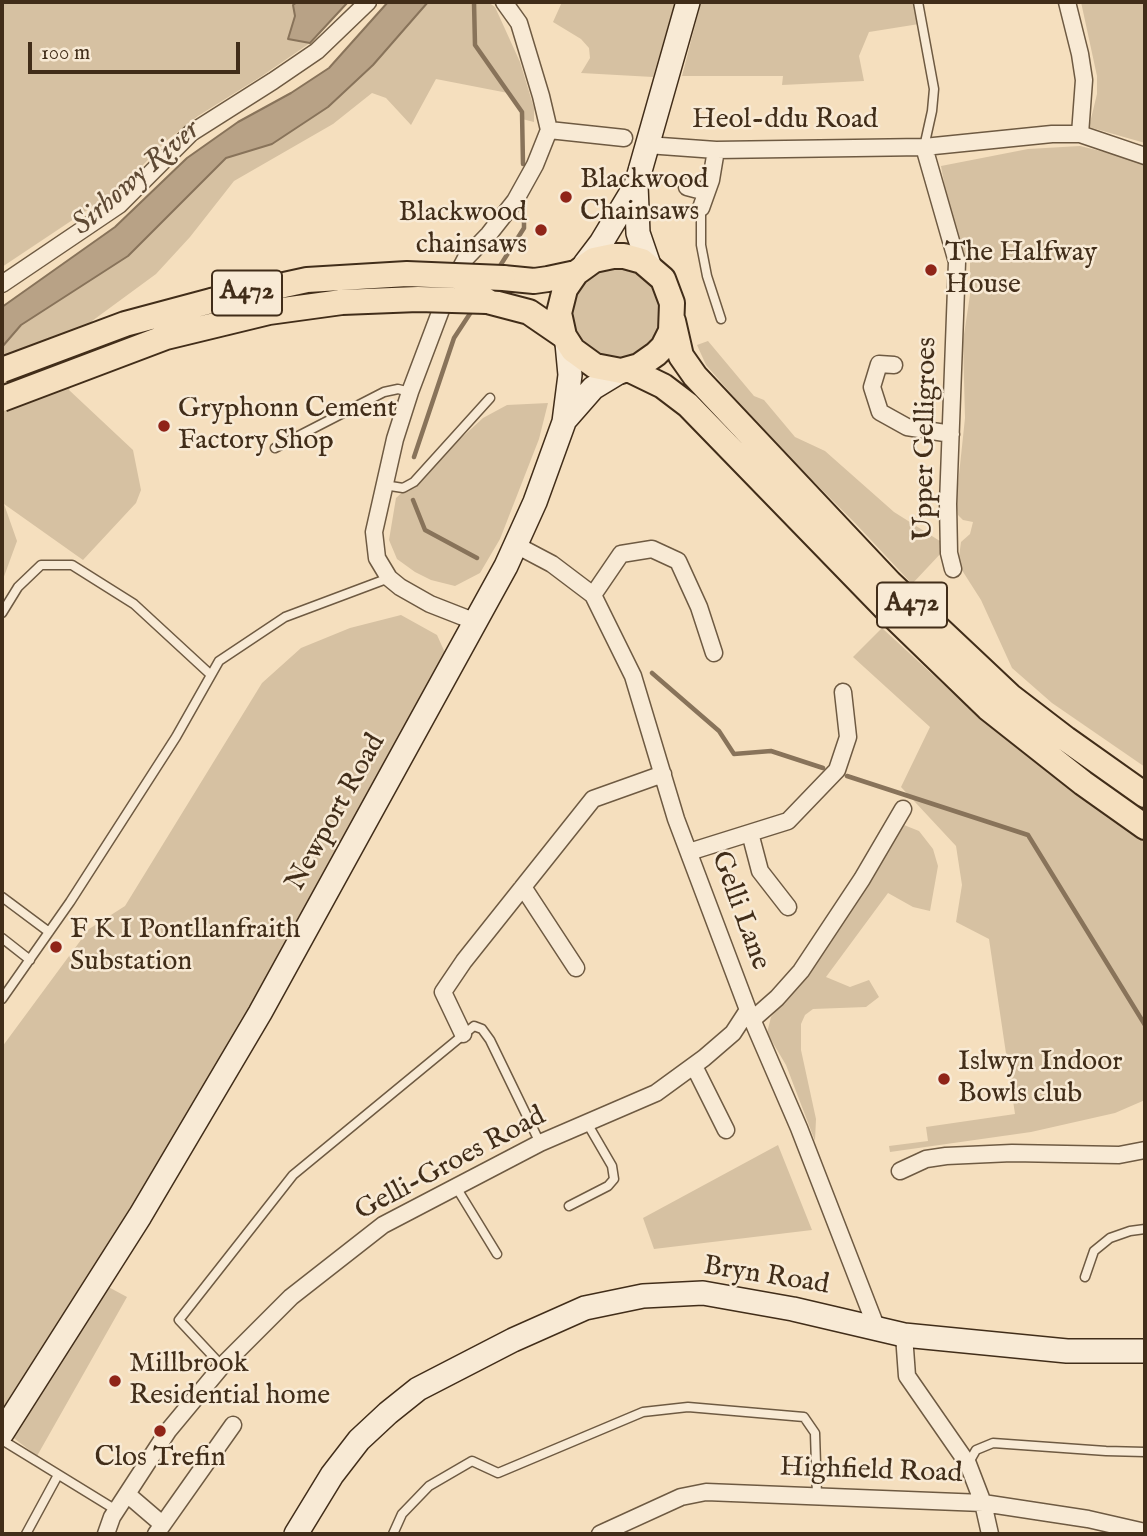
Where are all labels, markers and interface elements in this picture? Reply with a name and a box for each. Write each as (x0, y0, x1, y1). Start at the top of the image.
scale bar (32, 28, 243, 72)
text: 100 m (41, 40, 90, 67)
street label: Heol-ddu Road (692, 104, 878, 138)
water label: Sirhowy River (66, 114, 208, 244)
place label: Blackwood Chainsaws (580, 164, 708, 230)
marker: Blackwood Chainsaws (558, 189, 574, 205)
place label: Blackwood chainsaws (399, 197, 527, 263)
marker: Blackwood chainsaws (533, 222, 549, 238)
place label: The Halfway House (945, 237, 1097, 303)
marker: The Halfway House (923, 262, 939, 278)
road number: A472 (212, 270, 282, 316)
street label: Upper Gelligroes (908, 337, 946, 541)
place label: Gryphonn Cement Factory Shop (178, 393, 397, 459)
marker: Gryphonn Cement Factory Shop (156, 418, 172, 434)
road number: A472 (877, 582, 947, 628)
street label: Newport Road (280, 729, 394, 897)
street label: Gelli Lane (702, 847, 776, 975)
place label: F K I Pontllanfraith Substation (70, 914, 300, 980)
marker: F K I Pontllanfraith Substation (48, 939, 64, 955)
place label: Islwyn Indoor Bowls club (958, 1046, 1122, 1112)
marker: Islwyn Indoor Bowls club (936, 1071, 952, 1087)
street label: Gelli-Groes Road (350, 1101, 552, 1229)
street label: Bryn Road (701, 1250, 831, 1304)
place label: Millbrook Residential home (129, 1348, 330, 1414)
marker: Millbrook Residential home (107, 1373, 123, 1389)
marker: Clos Trefin (152, 1423, 168, 1439)
place label: Clos Trefin (94, 1442, 226, 1476)
street label: Highfield Road (779, 1452, 963, 1492)

